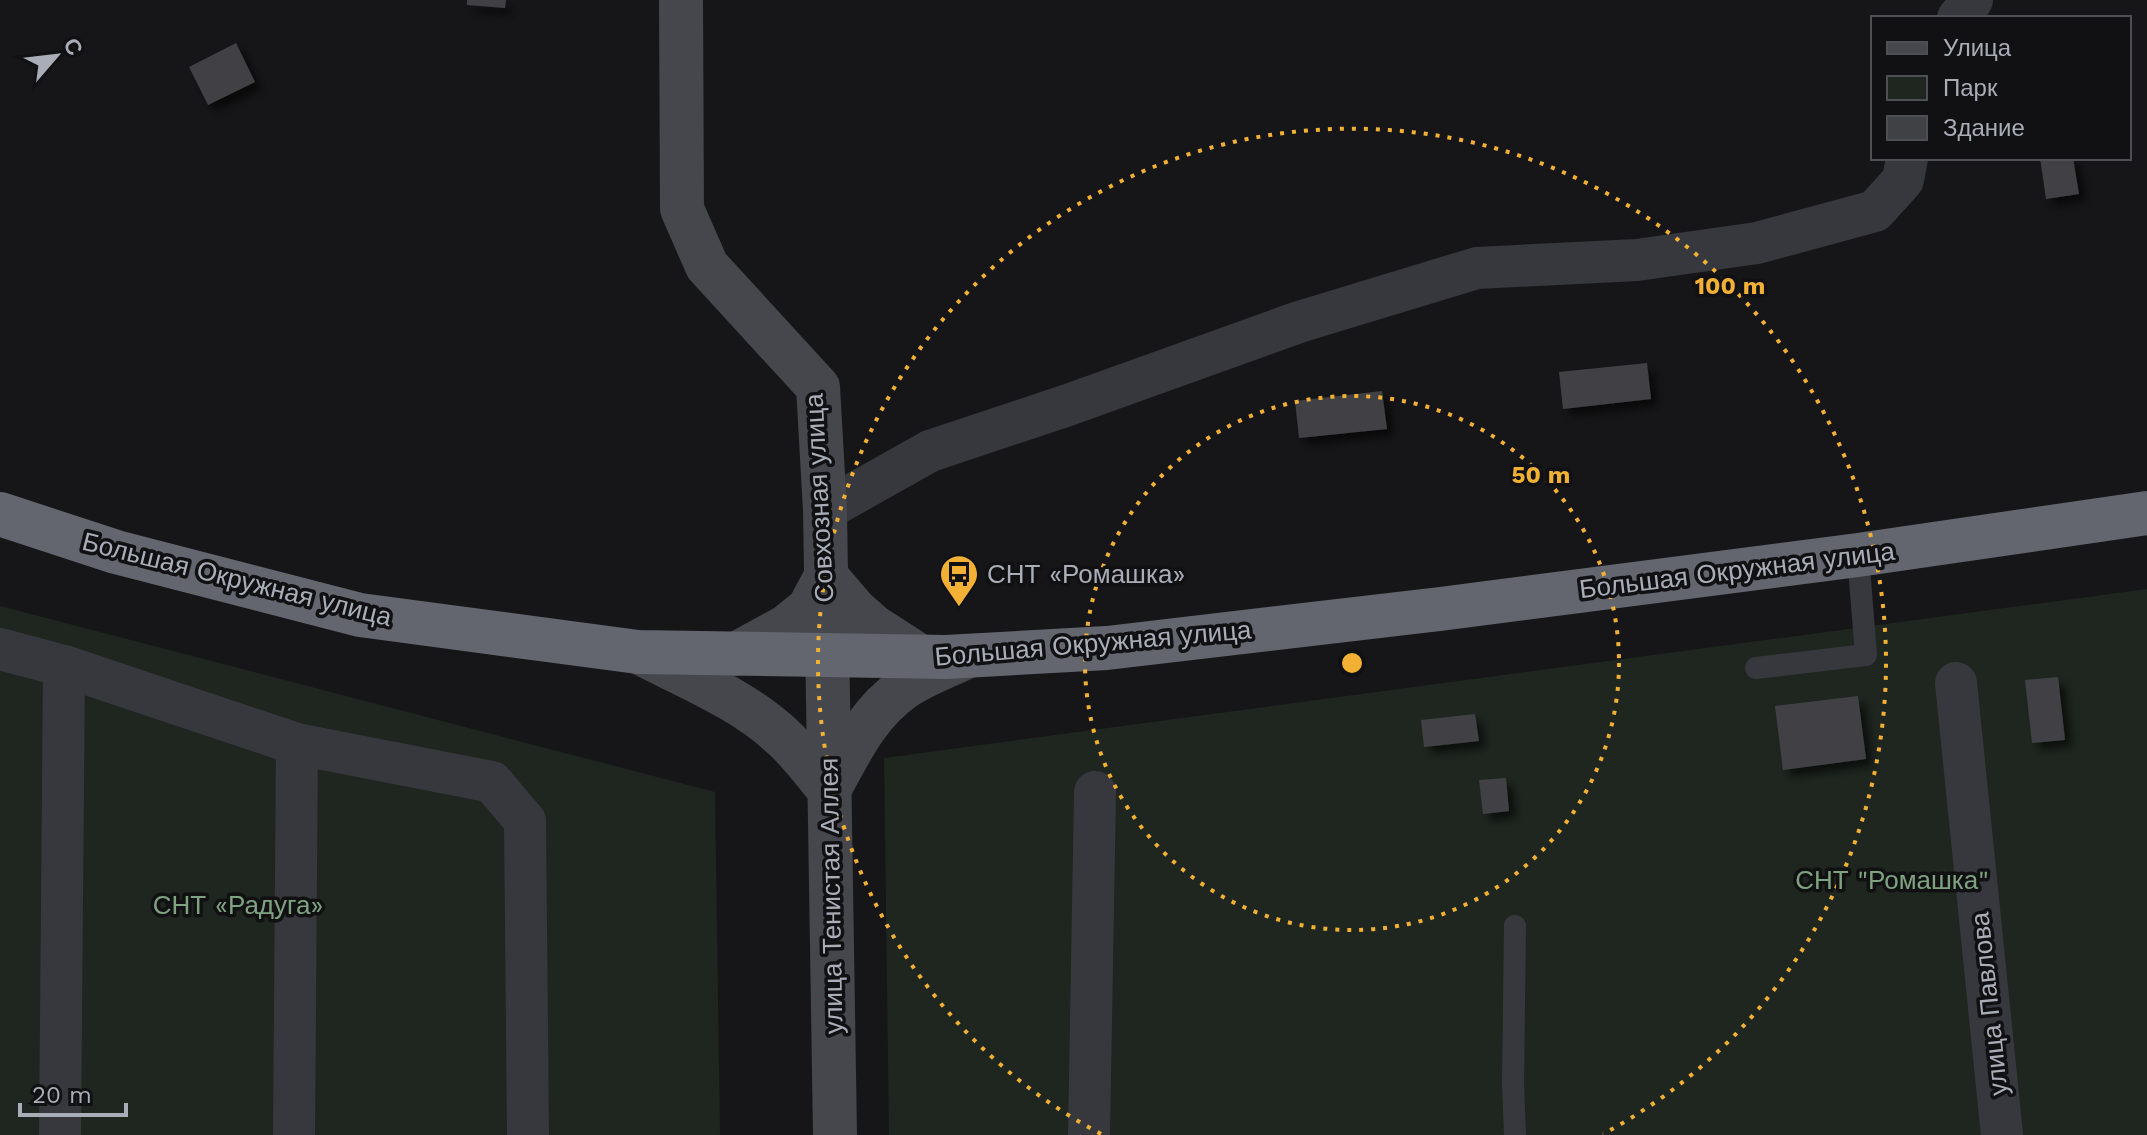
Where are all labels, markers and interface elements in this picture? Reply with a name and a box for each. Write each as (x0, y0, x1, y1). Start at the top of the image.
north arrow (16, 16, 96, 96)
legend (1871, 16, 2131, 160)
text: С (58, 34, 88, 60)
text: Улица (1943, 34, 2012, 62)
text: Парк (1943, 74, 1998, 102)
text: Здание (1943, 114, 2025, 142)
text: 100 m (1695, 272, 1765, 300)
street label: Совхозная улица (799, 392, 839, 603)
text: 50 m (1512, 461, 1570, 489)
street label: Большая Окружная улица (79, 526, 395, 632)
street label: Большая Окружная улица (1578, 536, 1897, 604)
bus stop icon: СНТ «Ромашка» (938, 553, 980, 608)
place label: СНТ «Ромашка» (987, 559, 1185, 589)
street label: Большая Окружная улица (933, 614, 1253, 672)
centre of rings (1338, 649, 1366, 677)
street label: улица Тенистая Аллея (814, 758, 848, 1034)
park label: СНТ "Ромашка" (1795, 865, 1989, 895)
park label: СНТ «Радуга» (153, 890, 323, 920)
street label: улица Павлова (1964, 910, 2014, 1097)
scale bar (20, 1067, 126, 1117)
text: 20 m (32, 1081, 92, 1109)

